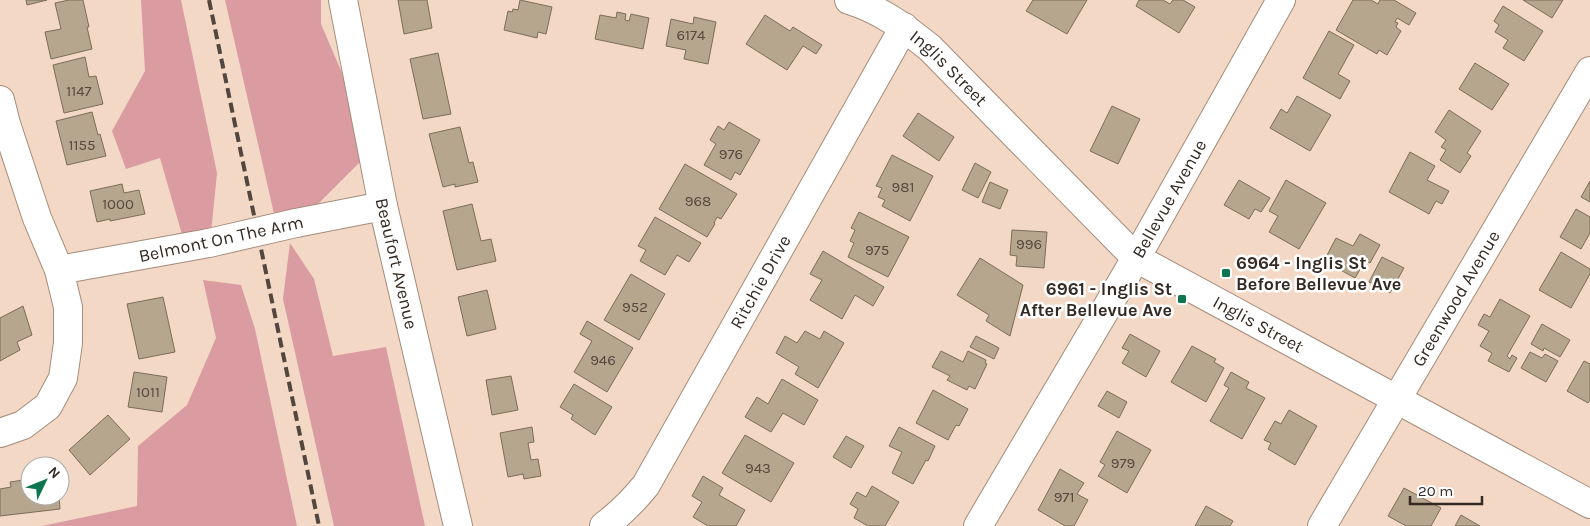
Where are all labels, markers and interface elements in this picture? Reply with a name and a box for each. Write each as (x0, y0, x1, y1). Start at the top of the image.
street label: Inglis Street (905, 25, 992, 111)
house number: 6174 (677, 26, 706, 44)
house number: 1147 (66, 82, 92, 100)
house number: 1155 (69, 136, 95, 154)
street label: Bellevue Avenue (1127, 136, 1211, 262)
house number: 976 (719, 145, 743, 163)
house number: 981 (892, 178, 914, 196)
house number: 968 (685, 192, 711, 210)
house number: 1000 (102, 195, 134, 213)
street label: Beaufort Avenue (371, 196, 423, 331)
street label: Belmont On The Arm (137, 211, 305, 267)
street label: Greenwood Avenue (1407, 226, 1505, 371)
street label: Ritchie Drive (725, 231, 796, 333)
house number: 996 (1016, 235, 1042, 253)
house number: 975 (865, 241, 889, 259)
place label: 6964 - Inglis St Before Bellevue Ave (1236, 252, 1401, 295)
marker: 6964 - Inglis St Before Bellevue Ave (1220, 267, 1232, 279)
place label: 6961 - Inglis St After Bellevue Ave (1020, 278, 1172, 321)
street label: Inglis Street (1209, 291, 1308, 358)
marker: 6961 - Inglis St After Bellevue Ave (1176, 293, 1188, 305)
house number: 952 (622, 298, 648, 316)
house number: 946 (590, 351, 616, 369)
house number: 1011 (136, 383, 160, 401)
house number: 979 (1111, 454, 1135, 472)
north arrow (20, 456, 70, 506)
house number: 943 (745, 459, 771, 477)
text: N (44, 463, 64, 482)
scale bar (1410, 474, 1482, 506)
text: 20 m (1418, 482, 1453, 500)
house number: 971 (1054, 488, 1074, 506)

